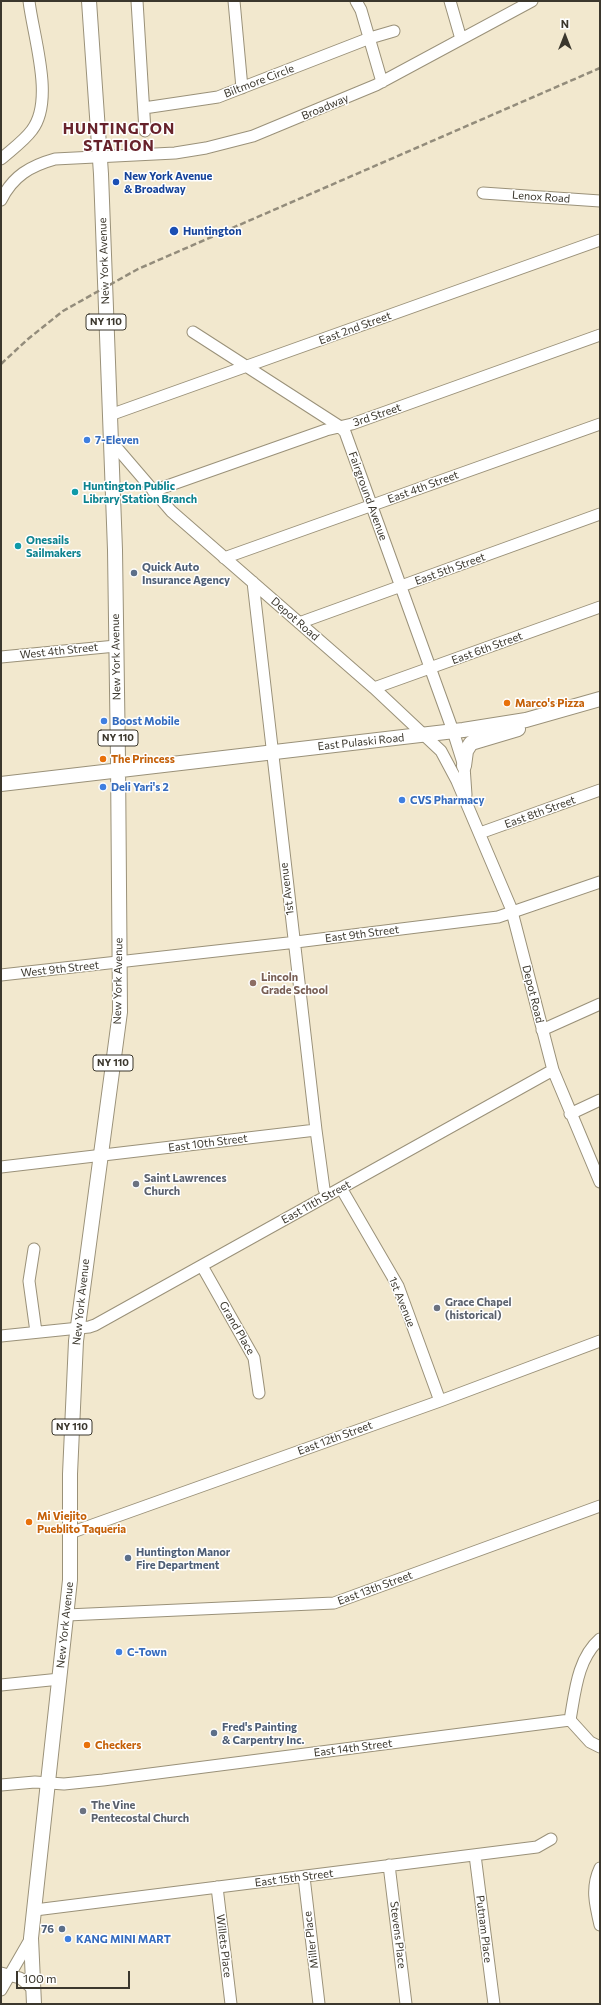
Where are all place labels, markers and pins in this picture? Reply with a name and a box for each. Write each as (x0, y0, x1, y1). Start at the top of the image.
place label: New York Avenue & Broadway (124, 169, 212, 195)
marker: New York Avenue & Broadway (111, 177, 121, 187)
place label: Huntington (183, 224, 242, 238)
marker: Huntington (168, 225, 180, 237)
place label: 7-Eleven (95, 433, 139, 447)
marker: 7-Eleven (82, 435, 92, 445)
place label: Huntington Public Library Station Branch (83, 479, 197, 505)
marker: Huntington Public Library Station Branch (70, 487, 80, 497)
place label: Onesails Sailmakers (26, 533, 81, 559)
marker: Onesails Sailmakers (13, 541, 23, 551)
place label: Quick Auto Insurance Agency (142, 560, 230, 586)
marker: Quick Auto Insurance Agency (129, 568, 139, 578)
place label: Marco's Pizza (515, 696, 585, 710)
marker: Marco's Pizza (502, 698, 512, 708)
place label: Boost Mobile (112, 714, 180, 728)
marker: Boost Mobile (99, 716, 109, 726)
place label: The Princess (111, 752, 175, 766)
marker: The Princess (98, 754, 108, 764)
place label: Deli Yari's 2 (111, 780, 169, 794)
marker: Deli Yari's 2 (98, 782, 108, 792)
place label: CVS Pharmacy (410, 793, 484, 807)
marker: CVS Pharmacy (397, 795, 407, 805)
place label: Lincoln Grade School (261, 970, 328, 996)
marker: Lincoln Grade School (248, 978, 258, 988)
place label: Saint Lawrences Church (144, 1171, 227, 1197)
marker: Saint Lawrences Church (131, 1179, 141, 1189)
place label: Grace Chapel (historical) (445, 1295, 511, 1321)
marker: Grace Chapel (historical) (432, 1303, 442, 1313)
place label: Mi Viejito Pueblito Taqueria (37, 1509, 126, 1535)
marker: Mi Viejito Pueblito Taqueria (24, 1517, 34, 1527)
place label: Huntington Manor Fire Department (136, 1545, 230, 1571)
marker: Huntington Manor Fire Department (123, 1553, 133, 1563)
place label: C-Town (127, 1645, 167, 1659)
marker: C-Town (114, 1647, 124, 1657)
place label: Fred's Painting & Carpentry Inc. (222, 1720, 304, 1746)
marker: Fred's Painting & Carpentry Inc. (209, 1728, 219, 1738)
place label: Checkers (95, 1738, 141, 1752)
marker: Checkers (82, 1740, 92, 1750)
place label: The Vine Pentecostal Church (91, 1798, 189, 1824)
marker: The Vine Pentecostal Church (78, 1806, 88, 1816)
place label: 76 (41, 1922, 54, 1936)
marker: 76 (57, 1924, 67, 1934)
place label: KANG MINI MART (76, 1932, 171, 1946)
marker: KANG MINI MART (63, 1934, 73, 1944)

